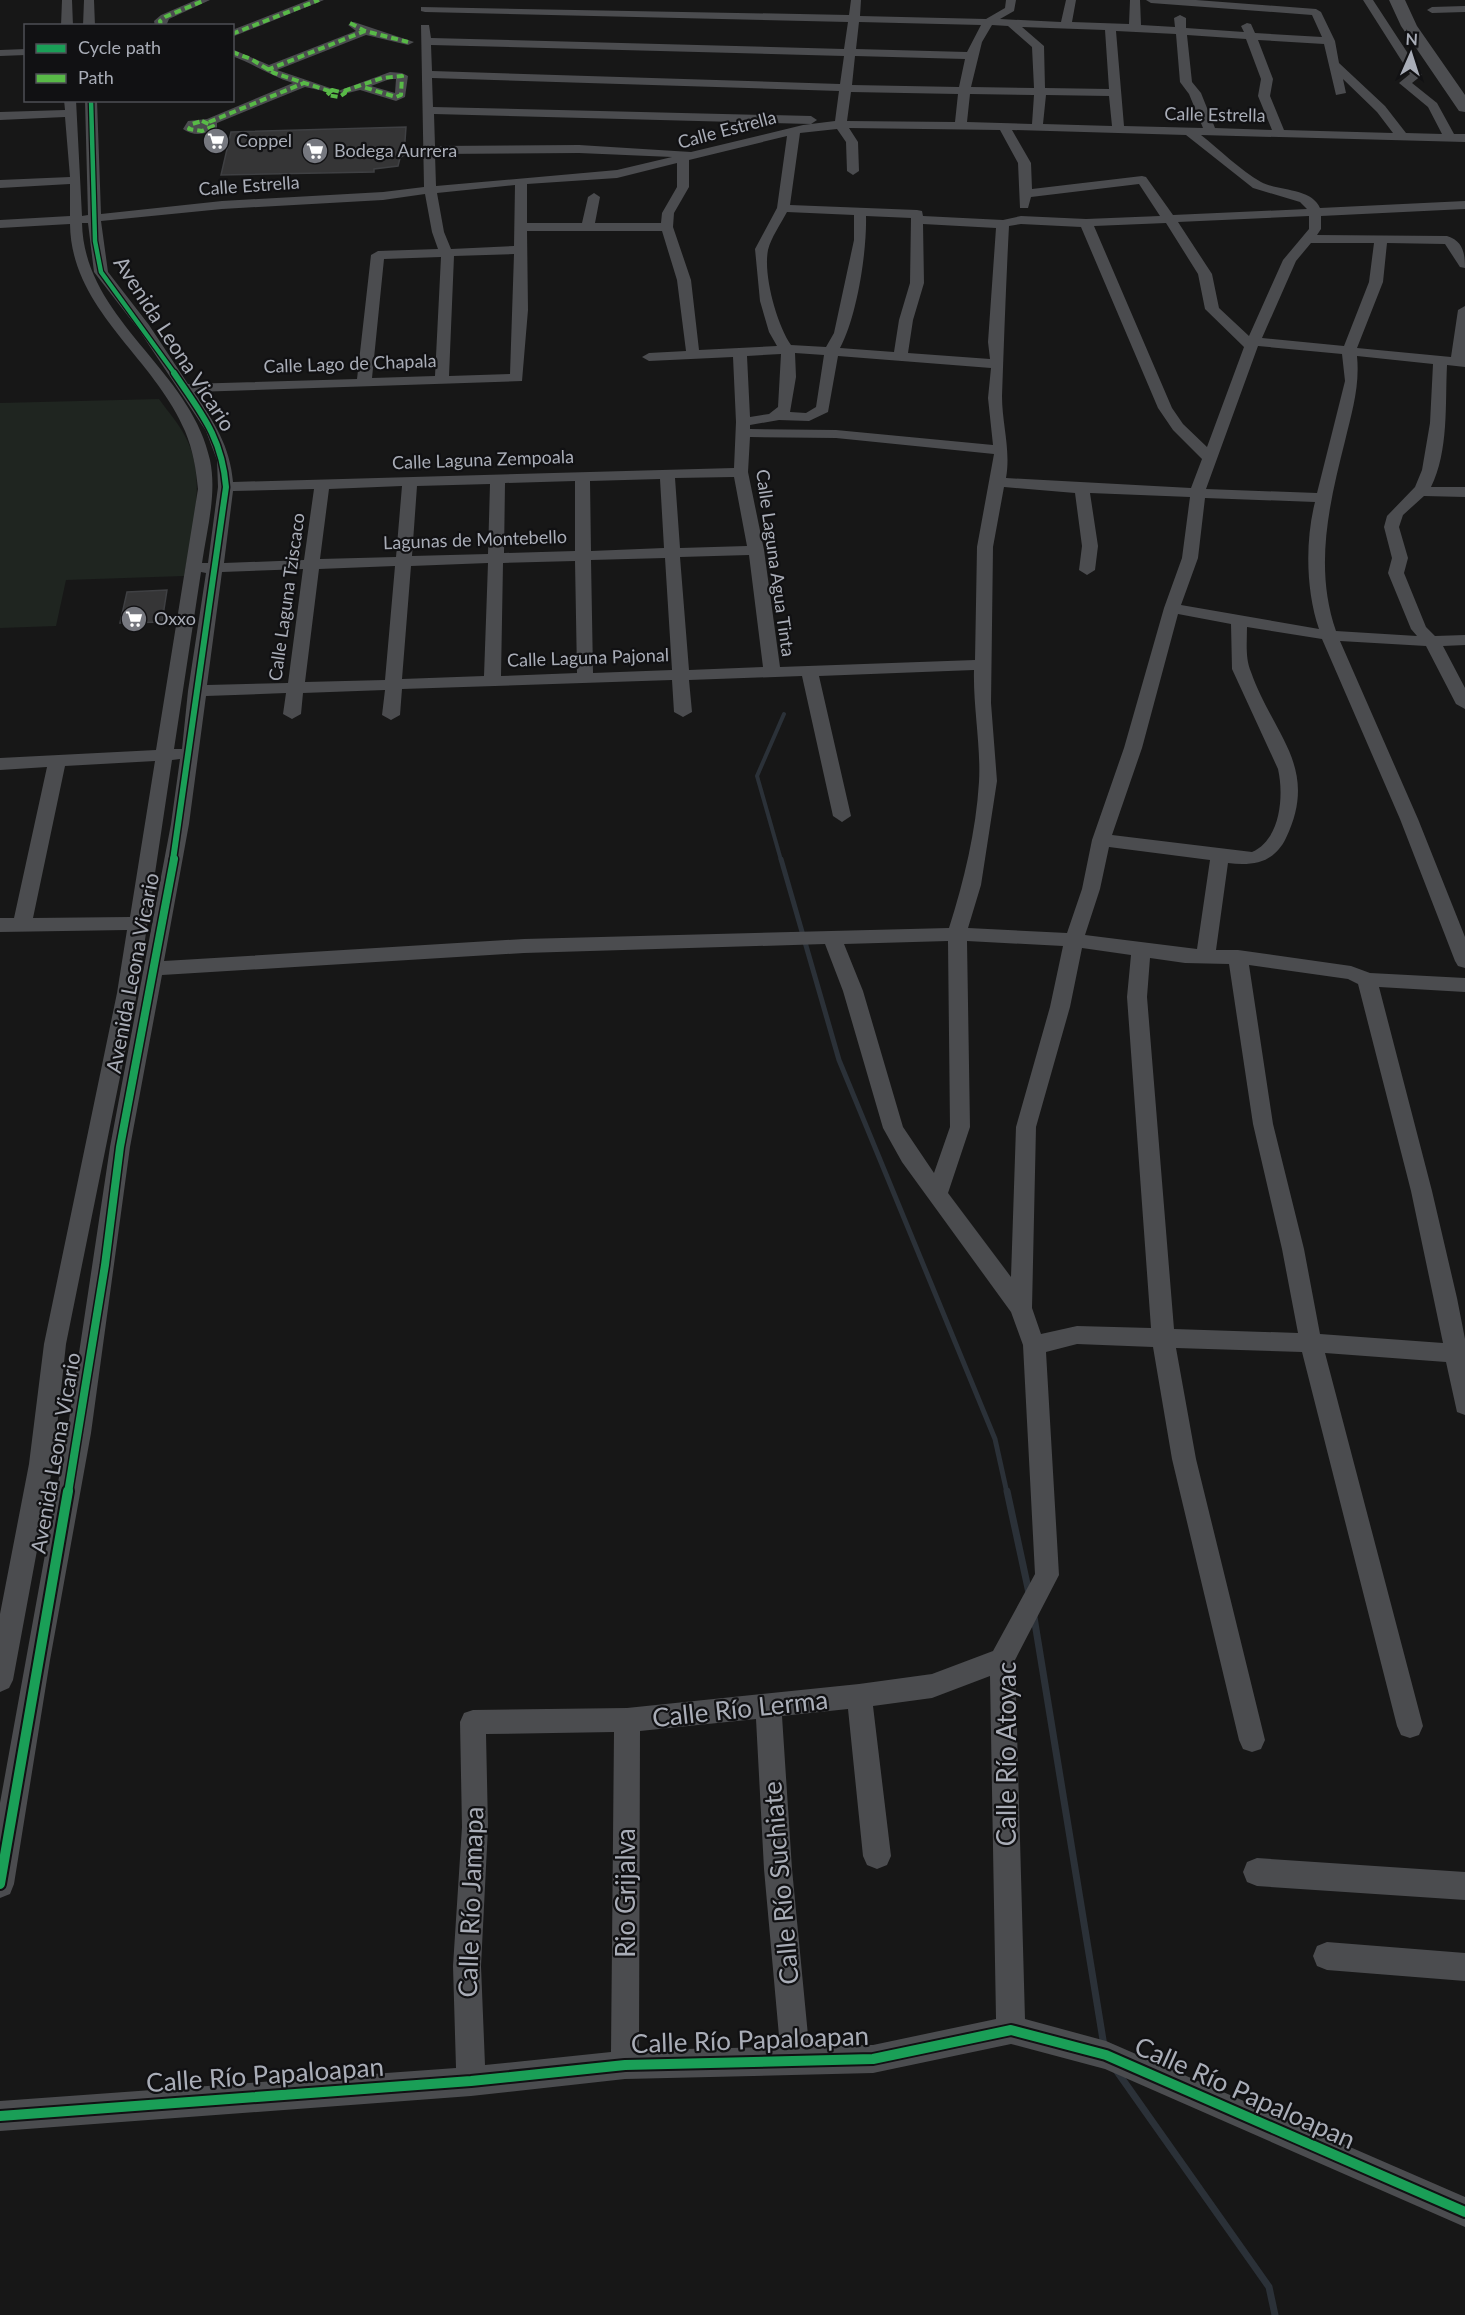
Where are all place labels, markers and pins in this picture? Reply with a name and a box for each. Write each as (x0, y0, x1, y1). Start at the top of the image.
supermarket icon: Coppel (201, 126, 231, 156)
place label: Coppel (236, 129, 292, 151)
supermarket icon: Bodega Aurrera (300, 136, 330, 166)
place label: Bodega Aurrera (334, 139, 457, 161)
supermarket icon: Oxxo (119, 604, 149, 634)
place label: Oxxo (154, 607, 196, 629)

